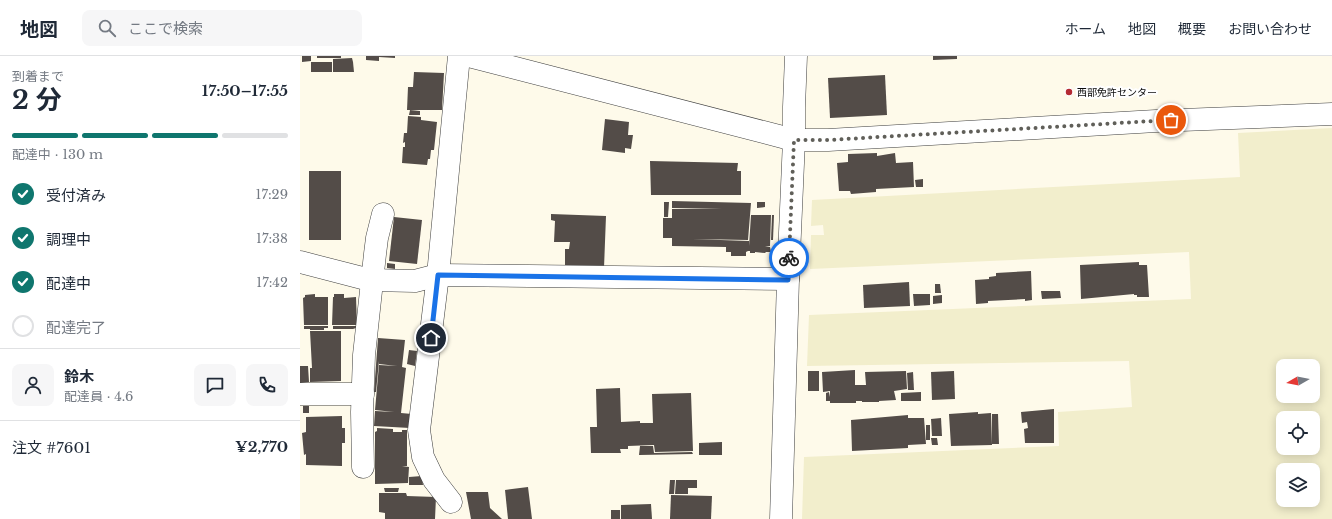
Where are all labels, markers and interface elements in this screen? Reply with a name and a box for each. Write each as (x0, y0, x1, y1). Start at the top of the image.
search box (82, 10, 362, 46)
icon: search (96, 17, 118, 39)
text: 地図 (20, 18, 58, 41)
text: ここで検索 (128, 19, 203, 38)
text: ホーム (1064, 20, 1106, 38)
text: 地図 (1128, 20, 1156, 38)
text: 概要 (1178, 20, 1206, 38)
text: お問い合わせ (1228, 20, 1312, 38)
text: 到着まで (12, 68, 64, 85)
text: 17:50–17:55 (202, 81, 288, 100)
text: 2 分 (12, 84, 62, 116)
place label: 西部免許センター (1077, 86, 1157, 99)
marker: 西部免許センター (1064, 87, 1074, 97)
pin (1154, 103, 1188, 137)
icon: bag (1160, 109, 1182, 131)
text: 配達中 · 130 m (12, 146, 103, 163)
icon: check (12, 183, 34, 205)
text: 受付済み (46, 186, 106, 205)
text: 17:29 (256, 186, 288, 203)
icon: check (12, 227, 34, 249)
text: 調理中 (46, 230, 91, 249)
text: 17:38 (256, 230, 288, 247)
courier (769, 238, 809, 278)
icon: bike (778, 247, 800, 269)
icon: check (12, 271, 34, 293)
text: 配達中 (46, 274, 91, 293)
text: 17:42 (256, 274, 288, 291)
text: 配達完了 (46, 318, 106, 337)
pin (414, 321, 448, 355)
icon: home (420, 327, 442, 349)
north arrow (1276, 359, 1320, 403)
map controls (1276, 359, 1320, 507)
button: person (12, 364, 54, 406)
button: chat (194, 364, 236, 406)
button: phone (246, 364, 288, 406)
text: 鈴木 (64, 367, 94, 386)
text: 配達員 · 4.6 (64, 388, 133, 405)
button: locate (1276, 411, 1320, 455)
text: ¥2,770 (235, 437, 288, 456)
text: 注文 #7601 (12, 438, 91, 457)
button: layers (1276, 463, 1320, 507)

